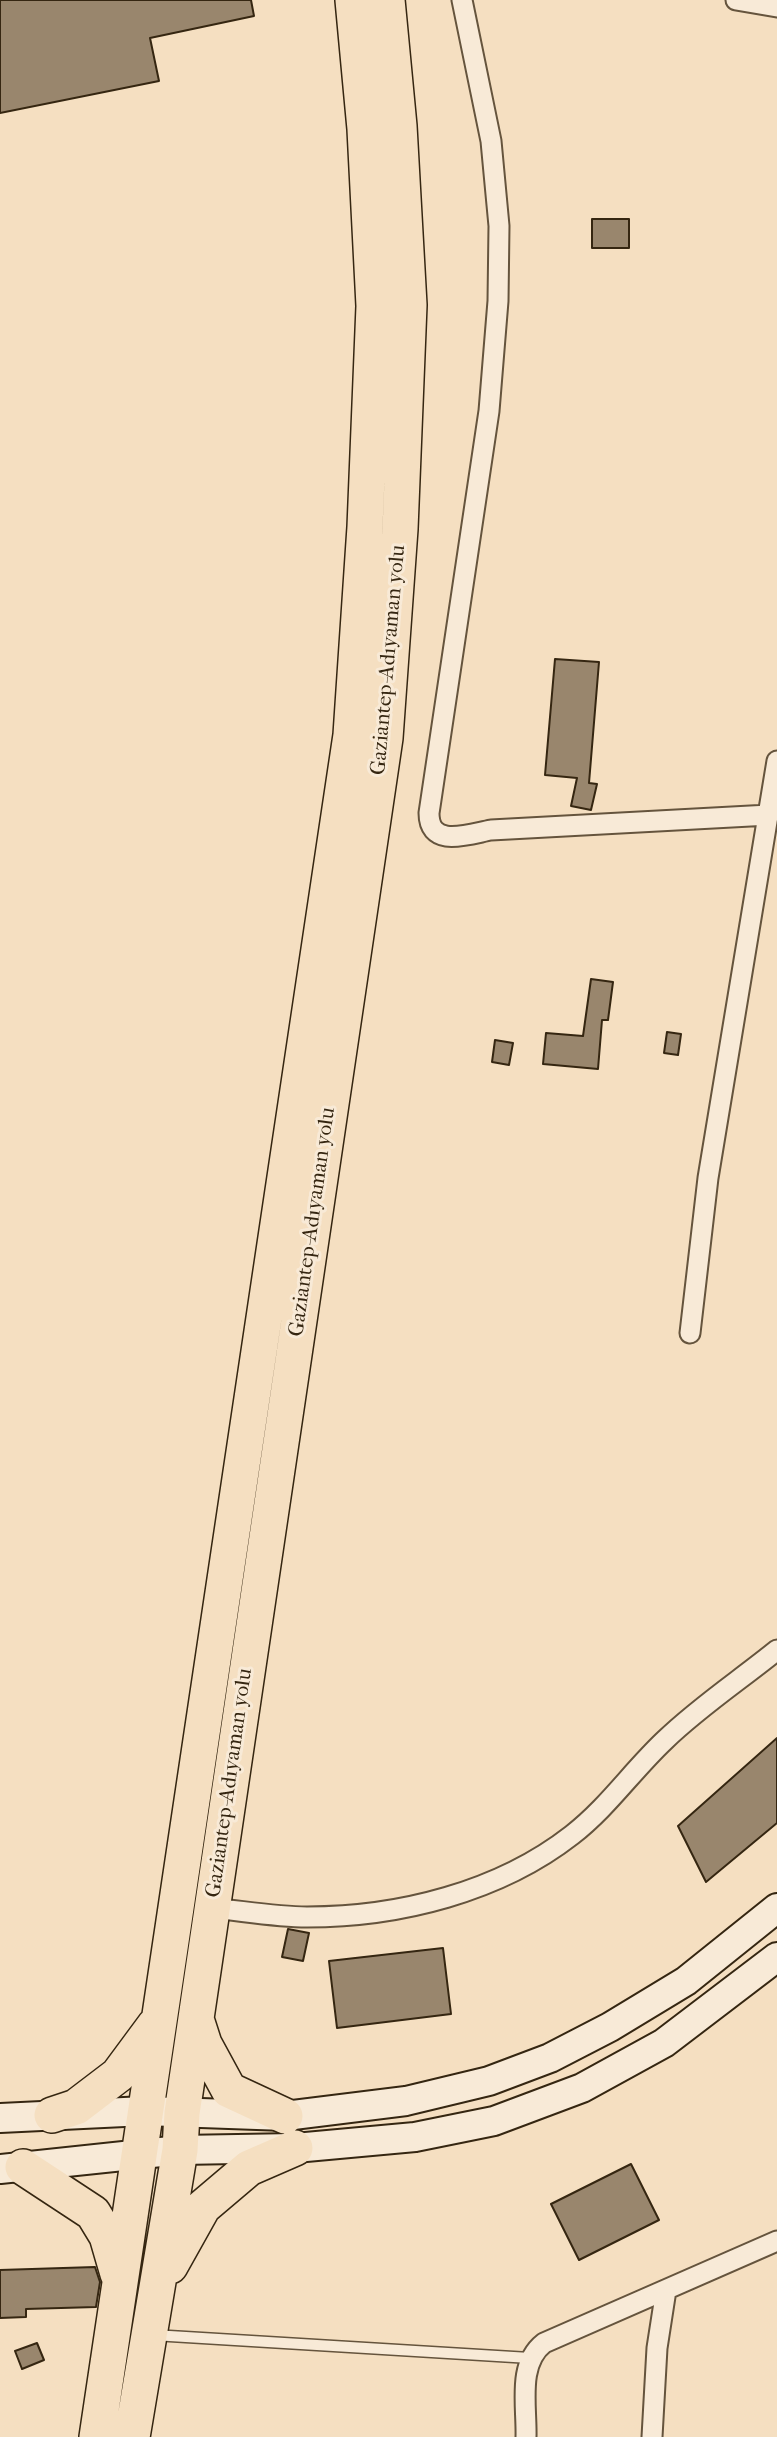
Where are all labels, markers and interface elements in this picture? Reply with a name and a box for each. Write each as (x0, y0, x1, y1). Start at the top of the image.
street label: Gaziantep-Adıyaman yolu (366, 544, 412, 776)
street label: Gaziantep-Adıyaman yolu (284, 1106, 342, 1338)
street label: Gaziantep-Adıyaman yolu (201, 1667, 259, 1899)

